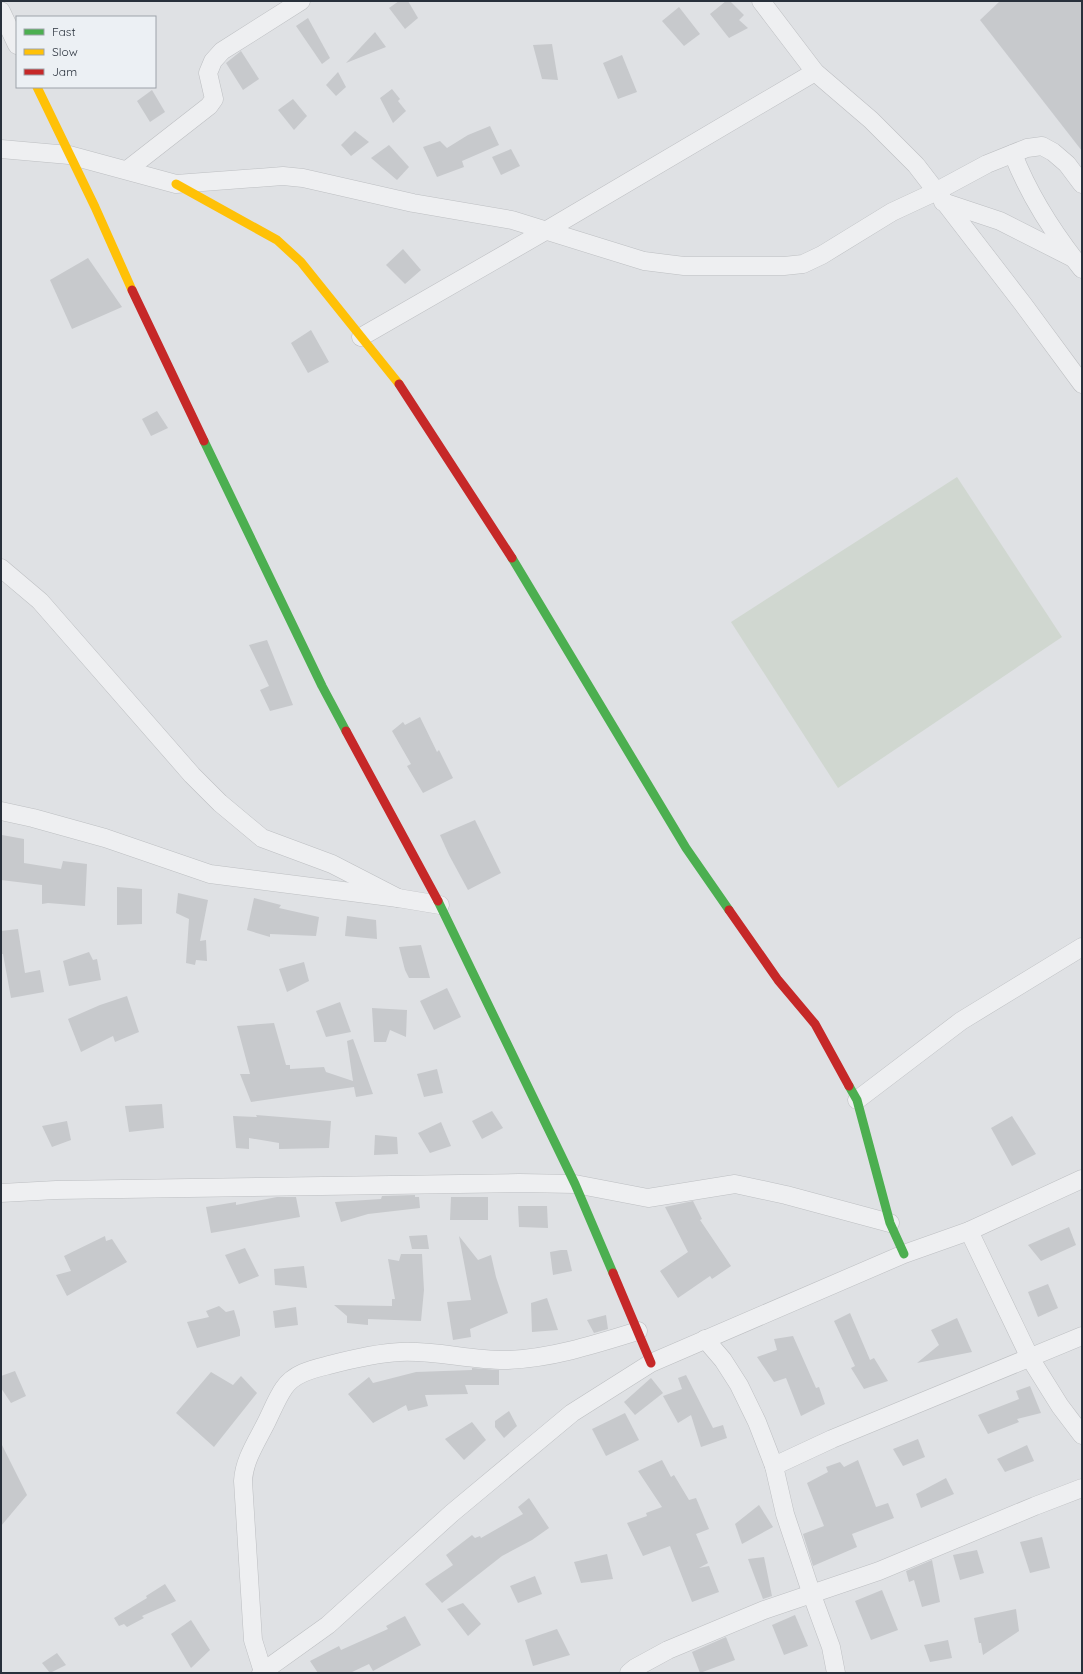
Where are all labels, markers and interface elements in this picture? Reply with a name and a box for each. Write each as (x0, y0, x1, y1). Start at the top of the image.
legend (16, 16, 156, 88)
text: Fast (52, 24, 76, 39)
text: Slow (52, 44, 78, 59)
text: Jam (52, 64, 77, 79)

